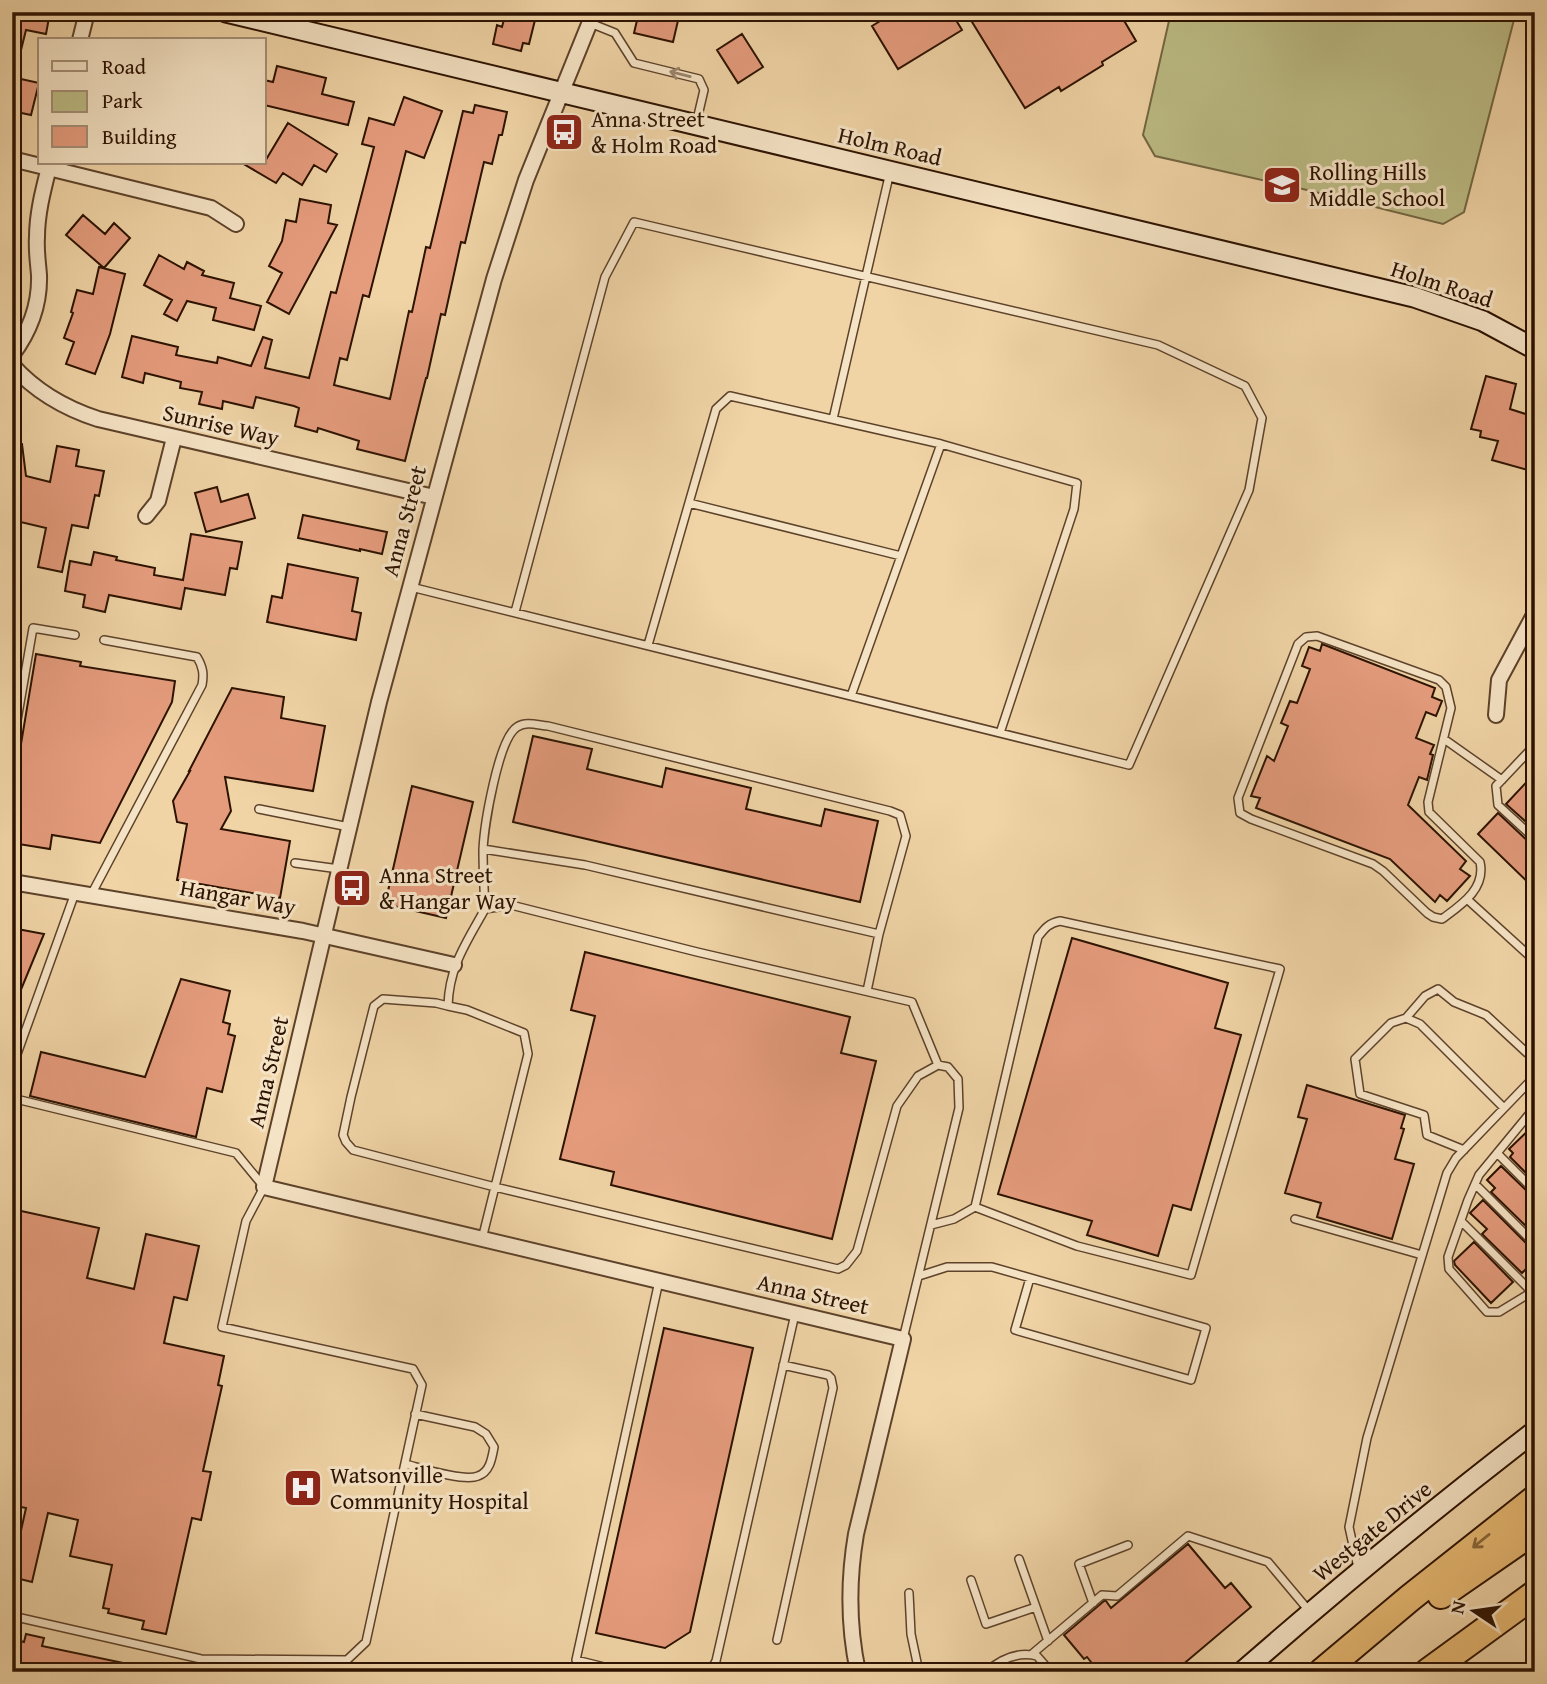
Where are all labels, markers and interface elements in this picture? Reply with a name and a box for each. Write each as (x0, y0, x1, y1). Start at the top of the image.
legend (38, 38, 266, 164)
text: Road (102, 51, 147, 82)
one-way arrow (669, 67, 692, 80)
text: Park (102, 85, 143, 116)
place label: Anna Street & Holm Road (591, 102, 718, 161)
bus stop icon: Anna Street & Holm Road (543, 111, 585, 153)
street label: Holm Road (835, 118, 946, 174)
text: Building (102, 121, 177, 152)
place label: Rolling Hills Middle School (1309, 155, 1445, 214)
school or university icon: Rolling Hills Middle School (1261, 164, 1303, 206)
street label: Holm Road (1387, 252, 1498, 316)
street label: Sunrise Way (160, 395, 283, 454)
street label: Anna Street (373, 462, 434, 580)
place label: Anna Street & Hangar Way (379, 858, 517, 917)
bus stop icon: Anna Street & Hangar Way (331, 867, 373, 909)
street label: Hangar Way (178, 870, 299, 923)
street label: Anna Street (239, 1013, 296, 1131)
street label: Anna Street (754, 1265, 872, 1322)
place label: Watsonville Community Hospital (330, 1458, 529, 1517)
hospital icon: Watsonville Community Hospital (282, 1467, 324, 1509)
street label: Westgate Drive (1305, 1472, 1438, 1589)
one-way arrow (1473, 1534, 1491, 1549)
north arrow (1438, 1576, 1508, 1646)
text: N (1442, 1598, 1473, 1617)

